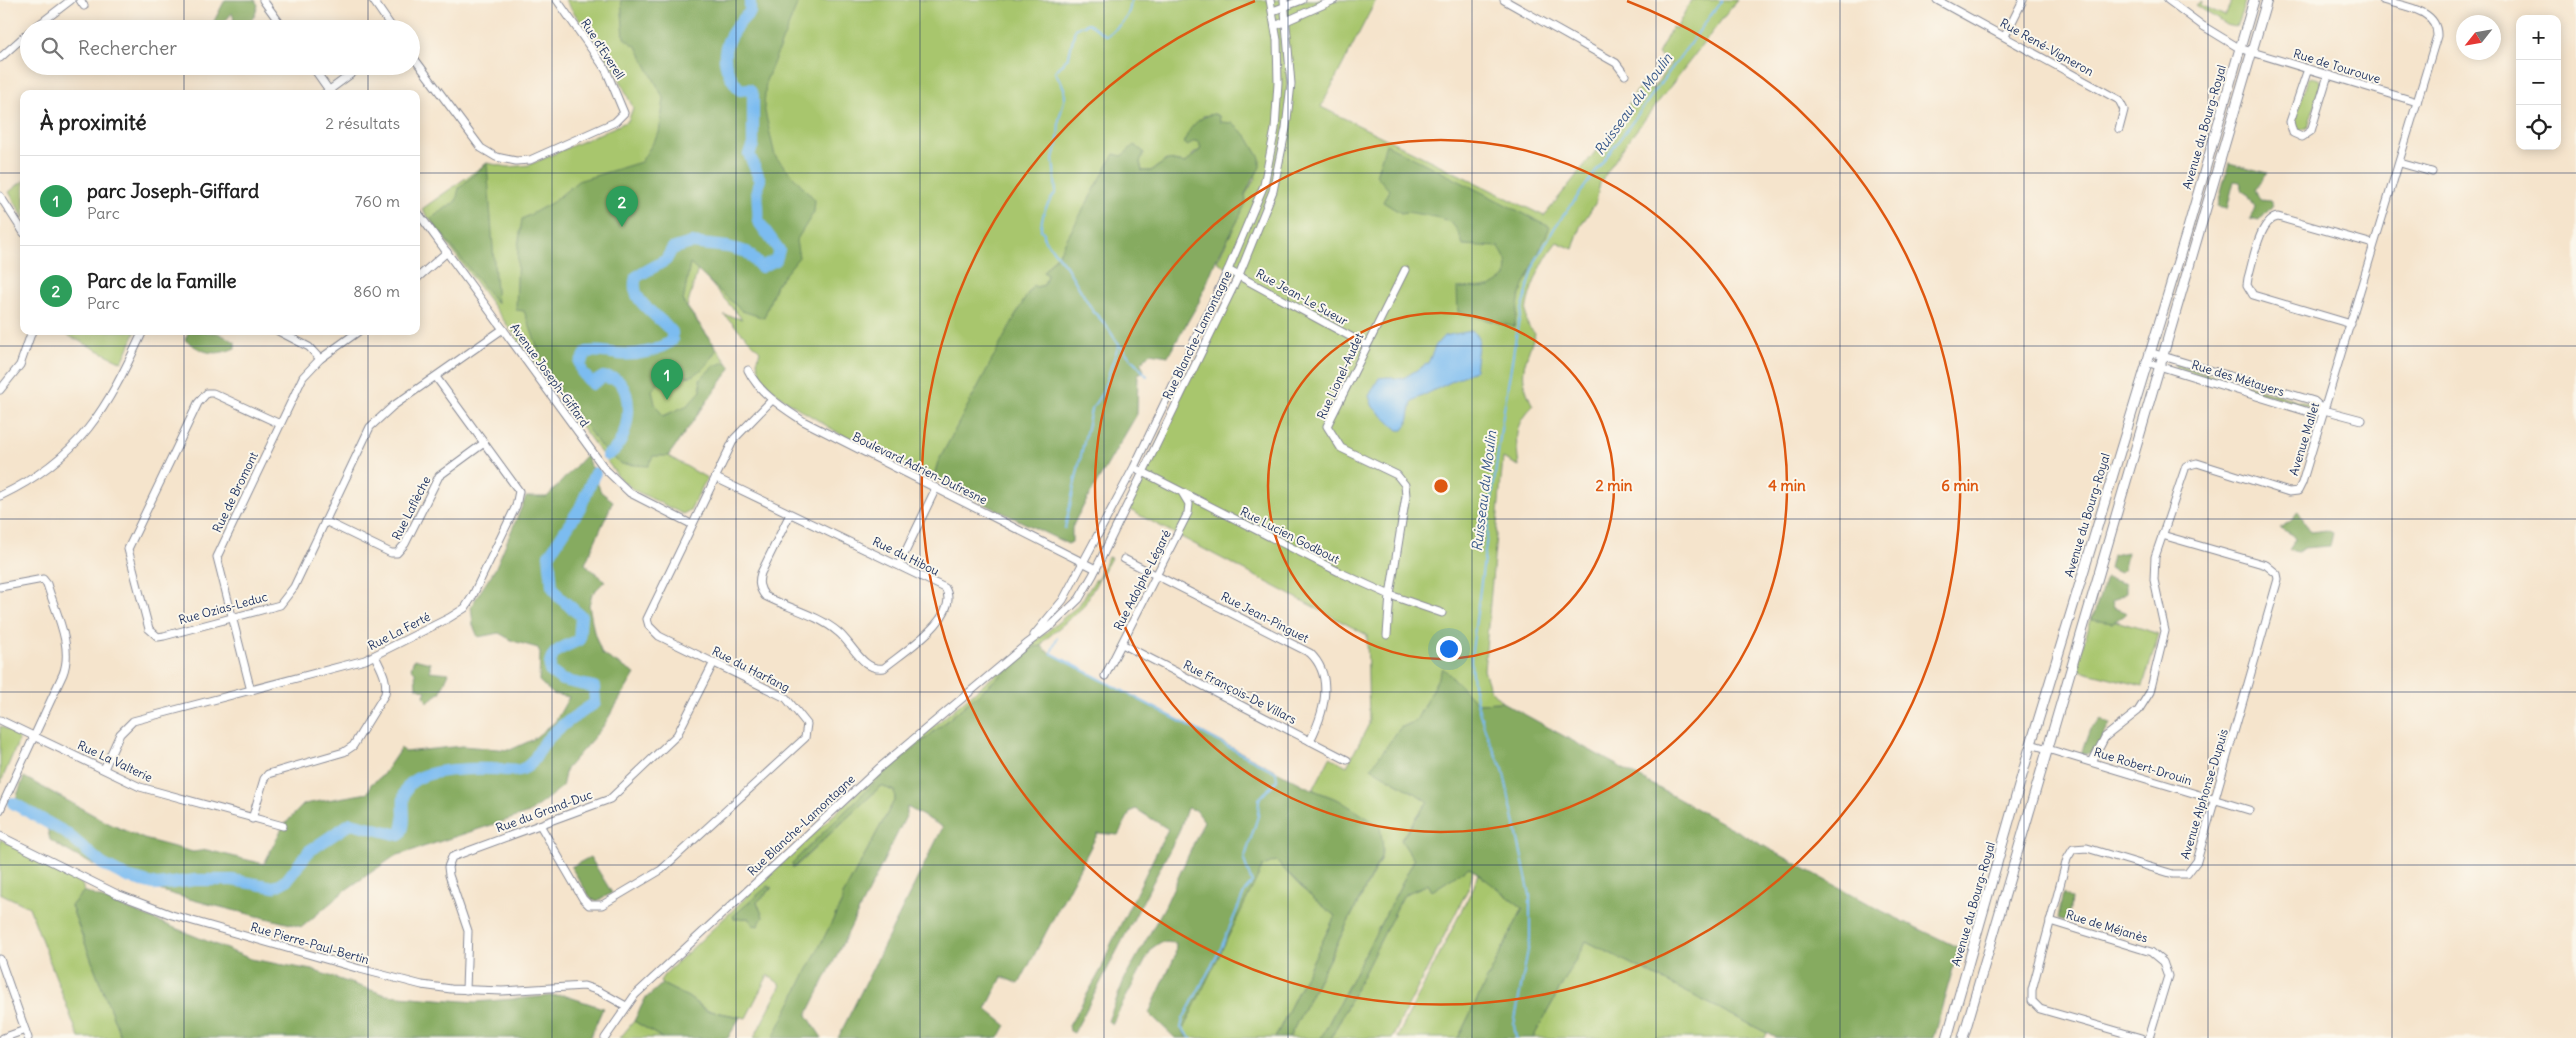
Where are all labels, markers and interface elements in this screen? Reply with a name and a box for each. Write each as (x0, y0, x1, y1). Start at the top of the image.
street label: Rue René-Vigneron (1998, 15, 2096, 79)
north arrow (2456, 15, 2501, 60)
map controls (2516, 15, 2561, 150)
button: + (2516, 15, 2561, 60)
street label: Rue d'Everell (578, 16, 628, 82)
search box (20, 20, 420, 75)
icon: search (38, 34, 66, 62)
text: Rechercher (78, 36, 177, 60)
street label: Rue de Tourouve (2292, 46, 2382, 86)
water label: Ruisseau du Moulin (1590, 49, 1676, 158)
button: − (2516, 60, 2561, 105)
street label: Avenue du Bourg-Royal (2179, 63, 2229, 191)
button: locate (2516, 105, 2561, 150)
text: À proximité (40, 109, 147, 136)
text: 2 résultats (325, 113, 400, 133)
text: parc Joseph-Giffard (87, 179, 259, 203)
pin: 2 (606, 186, 638, 227)
text: 1 (53, 191, 59, 211)
text: 760 m (355, 191, 400, 211)
text: Parc (87, 203, 120, 223)
street label: Rue Jean-Le Sueur (1253, 266, 1351, 329)
street label: Rue Blanche-Lamontagne (1159, 268, 1235, 402)
text: Parc de la Famille (87, 269, 236, 293)
text: 2 (52, 281, 60, 301)
text: 860 m (353, 281, 400, 301)
text: Parc (87, 293, 120, 313)
street label: Avenue Joseph-Giffard (507, 320, 593, 430)
street label: Rue Lionel-Audet (1314, 331, 1366, 421)
street label: Rue des Métayers (2190, 357, 2286, 399)
pin: 1 (651, 359, 683, 400)
street label: Avenue Mallet (2286, 401, 2322, 477)
street label: Boulevard Adrien-Dufresne (850, 429, 990, 507)
water label: Ruisseau du Moulin (1468, 429, 1500, 552)
street label: Rue de Bromont (209, 449, 261, 535)
street label: Avenue du Bourg-Royal (2061, 451, 2113, 579)
street label: Rue Laflèche (388, 474, 434, 542)
text: 2 min (1596, 476, 1633, 495)
text: 4 min (1768, 476, 1806, 495)
text: 6 min (1941, 476, 1979, 495)
centre of rings (1432, 477, 1450, 495)
street label: Rue Lucien Godbout (1238, 504, 1342, 566)
street label: Rue Adolphe-Légaré (1110, 527, 1174, 633)
street label: Rue du Hibou (870, 533, 942, 579)
street label: Rue Jean-Pinguet (1219, 588, 1311, 646)
street label: Rue Ozias-Leduc (177, 589, 269, 627)
street label: Rue La Ferté (365, 609, 433, 653)
your location (1436, 636, 1462, 662)
street label: Rue du Harfang (710, 643, 792, 695)
street label: Rue François-De Villars (1181, 657, 1299, 727)
street label: Avenue Alphonse-Dupuis (2177, 727, 2231, 861)
street label: Rue La Valterie (75, 737, 155, 785)
street label: Rue Robert-Drouin (2092, 744, 2194, 788)
street label: Rue Blanche-Lamontagne (744, 771, 858, 879)
street label: Rue du Grand-Duc (494, 787, 594, 835)
street label: Avenue du Bourg-Royal (1948, 840, 1998, 968)
street label: Rue de Méjanès (2064, 906, 2150, 946)
street label: Rue Pierre-Paul-Bertin (249, 919, 371, 967)

